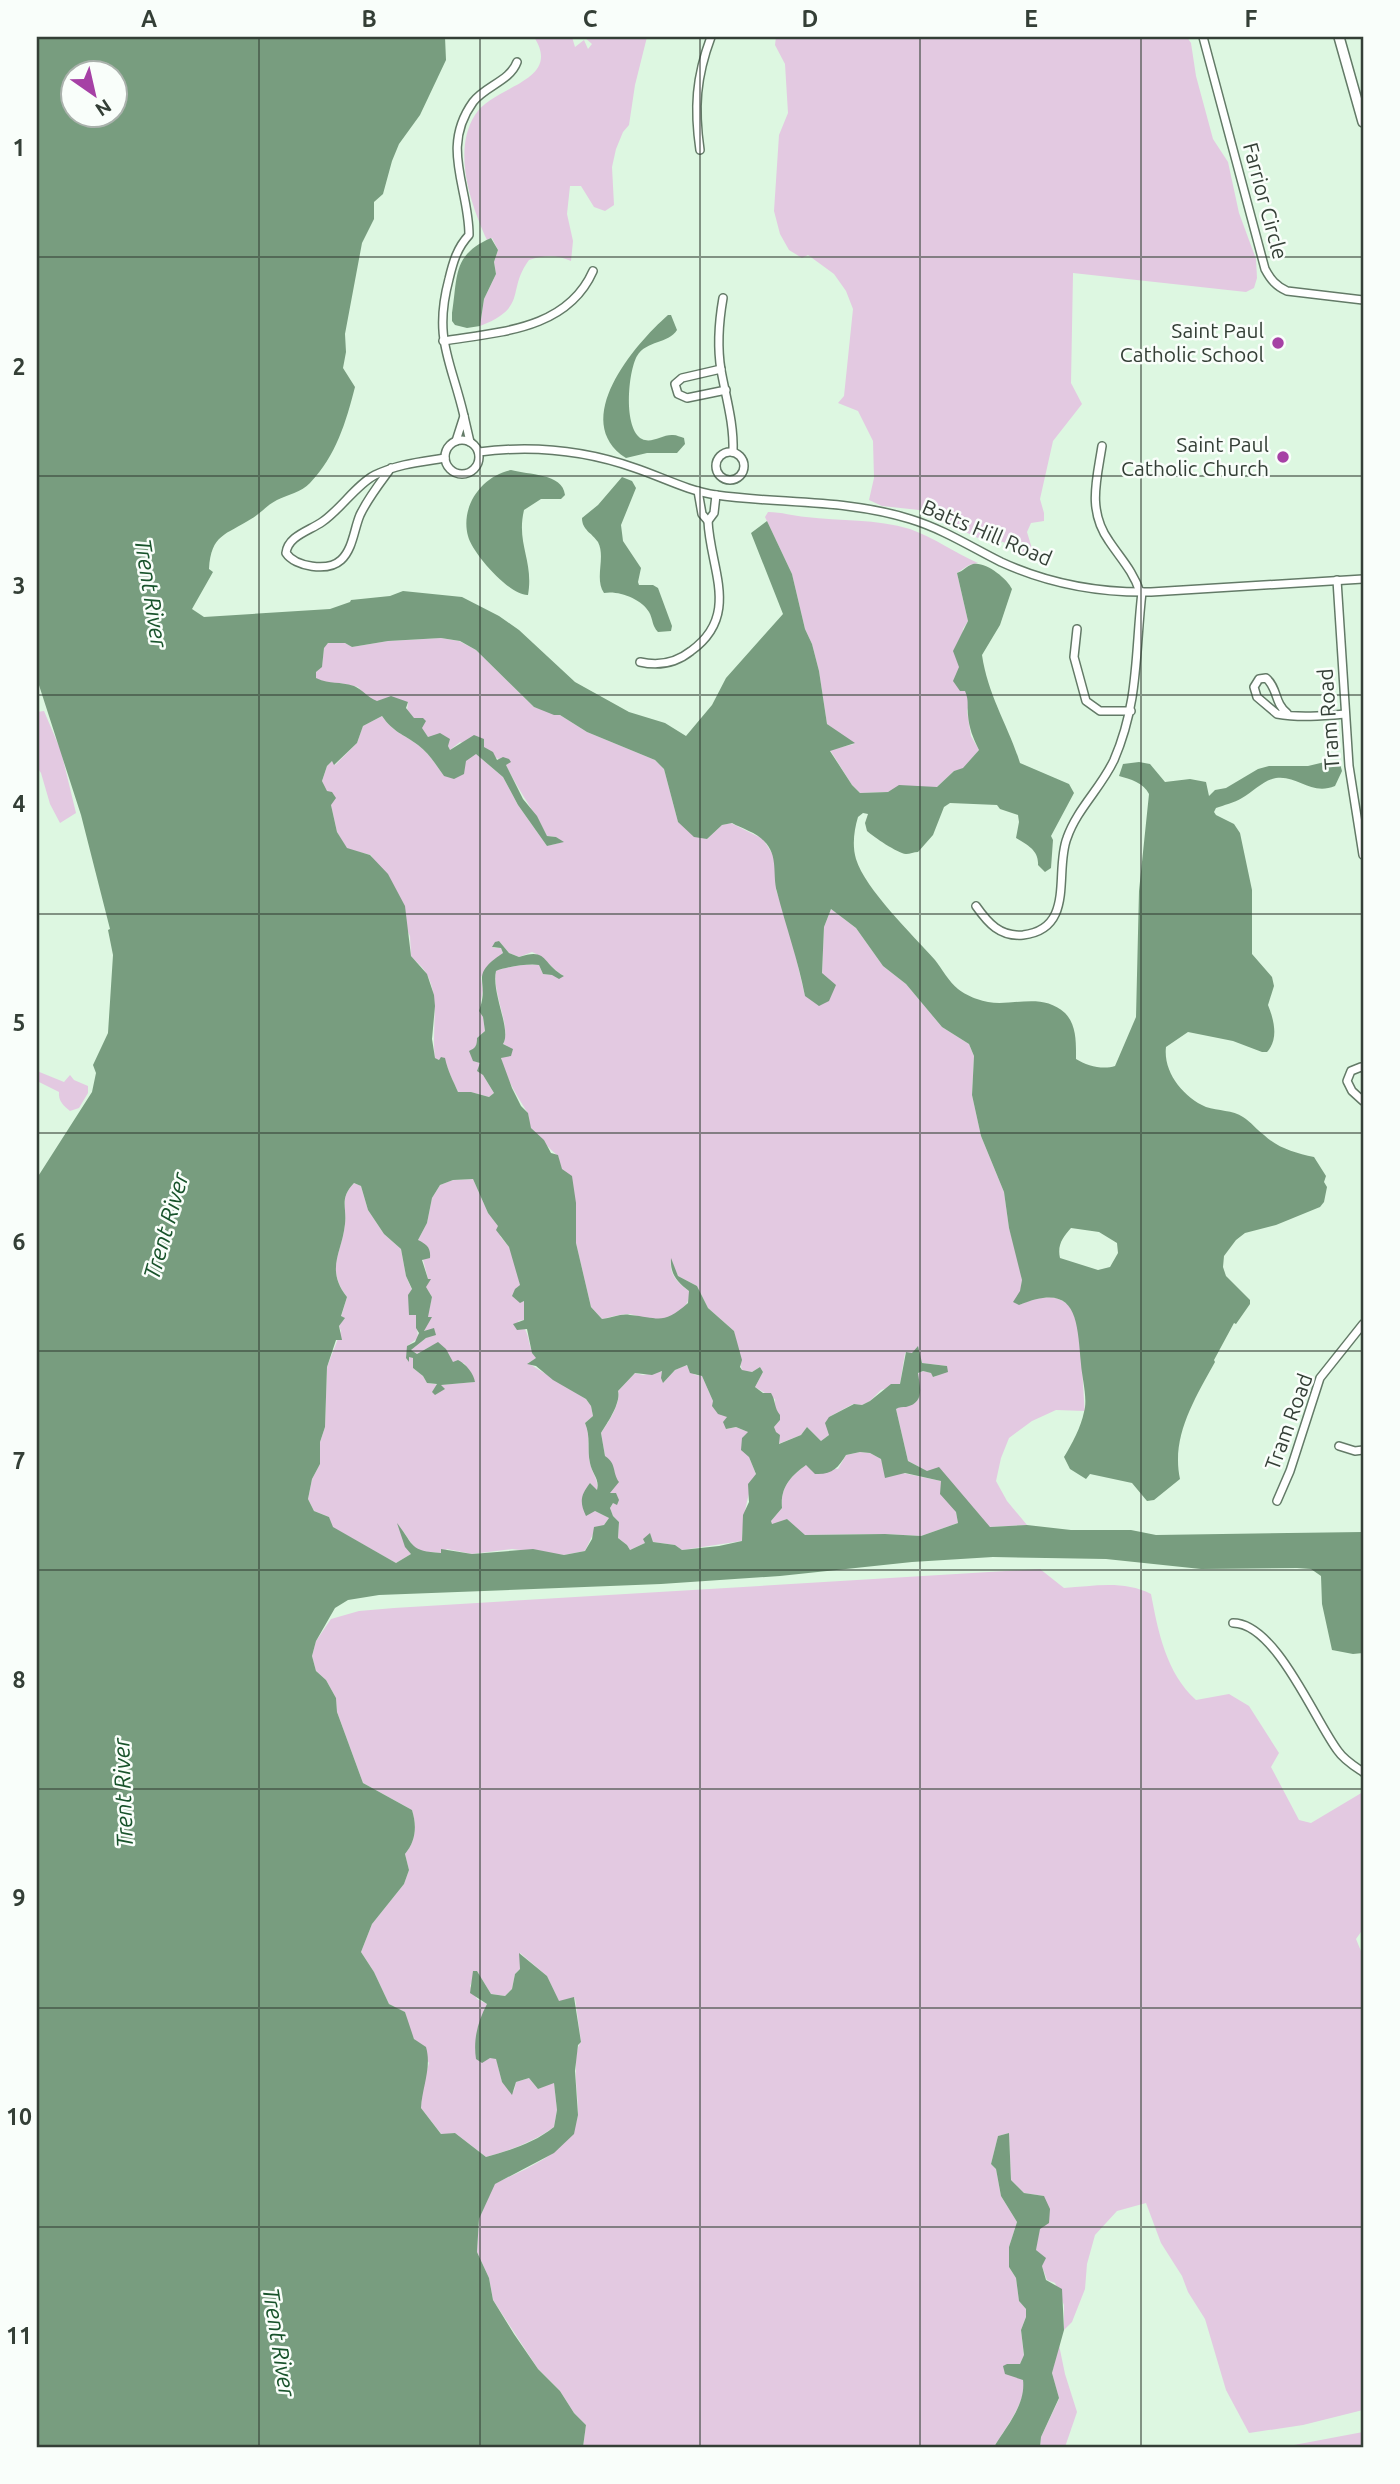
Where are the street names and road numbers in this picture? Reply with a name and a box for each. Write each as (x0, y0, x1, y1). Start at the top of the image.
street label: Farrior Circle (1239, 140, 1293, 262)
street label: Batts Hill Road (919, 494, 1056, 570)
street label: Tram Road (1313, 668, 1343, 770)
street label: Tram Road (1260, 1370, 1317, 1473)

